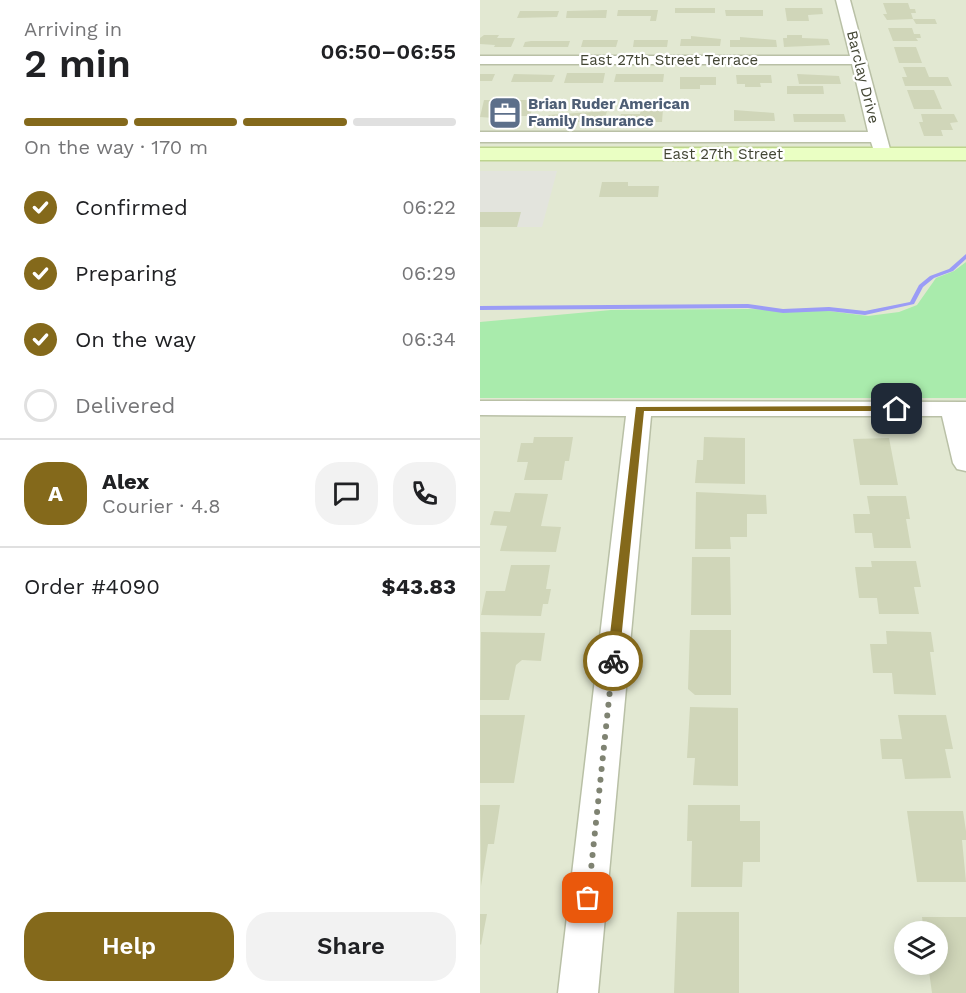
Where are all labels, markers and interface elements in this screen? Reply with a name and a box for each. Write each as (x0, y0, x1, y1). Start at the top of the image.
text: Arriving in (24, 17, 122, 41)
street label: Barclay Drive (843, 29, 883, 125)
text: 06:50–06:55 (320, 39, 456, 64)
text: 2 min (24, 41, 131, 86)
street label: East 27th Street Terrace (580, 51, 758, 69)
office icon: Brian Ruder American Family Insurance (487, 95, 523, 131)
place label: Brian Ruder American Family Insurance (528, 95, 689, 130)
text: On the way · 170 m (24, 135, 208, 159)
street label: East 27th Street (663, 145, 784, 163)
icon: check (24, 191, 57, 224)
text: Confirmed (75, 195, 188, 220)
text: 06:22 (402, 195, 456, 219)
icon: check (24, 257, 57, 290)
text: Preparing (75, 261, 176, 286)
text: 06:29 (401, 261, 456, 285)
icon: check (24, 323, 57, 356)
text: On the way (75, 327, 196, 352)
text: 06:34 (402, 327, 456, 351)
pin (871, 383, 922, 434)
icon: home (880, 392, 913, 425)
text: Delivered (75, 393, 175, 418)
button: chat (315, 462, 378, 525)
button: phone (393, 462, 456, 525)
text: Alex (102, 469, 149, 494)
text: A (48, 481, 63, 506)
text: Courier · 4.8 (102, 494, 221, 518)
text: Order #4090 (24, 574, 160, 599)
text: $43.83 (382, 574, 456, 599)
courier (583, 631, 643, 691)
icon: bike (597, 645, 630, 678)
pin (562, 872, 613, 923)
icon: bag (571, 881, 604, 914)
button: Help (24, 912, 234, 981)
button: Share (246, 912, 456, 981)
map controls (894, 921, 948, 975)
button: layers (894, 921, 948, 975)

